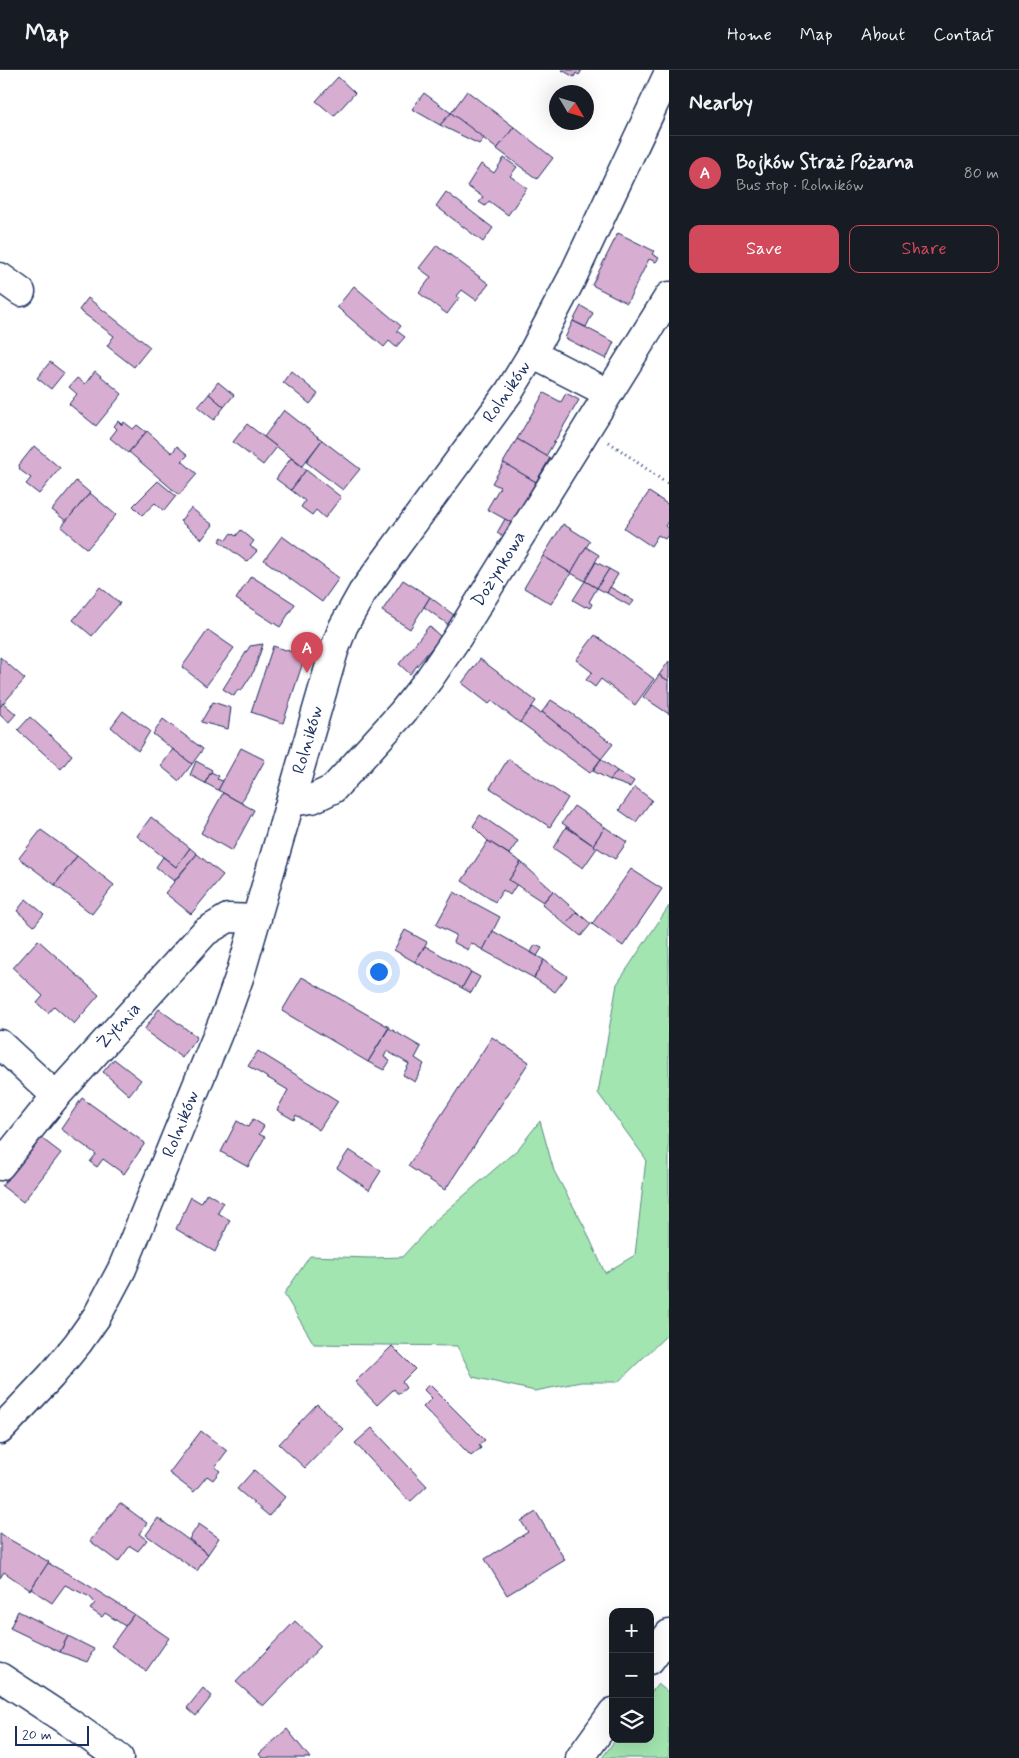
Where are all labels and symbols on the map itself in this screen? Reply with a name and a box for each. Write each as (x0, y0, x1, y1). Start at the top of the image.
north arrow (549, 85, 594, 130)
street label: Rolników (477, 356, 537, 428)
street label: Dożynkowa (466, 527, 532, 611)
pin: A (291, 632, 323, 673)
street label: Rolników (287, 703, 329, 777)
your location (366, 959, 392, 985)
street label: Żytnia (91, 997, 147, 1055)
street label: Rolników (157, 1087, 205, 1161)
scale bar (15, 1723, 89, 1746)

